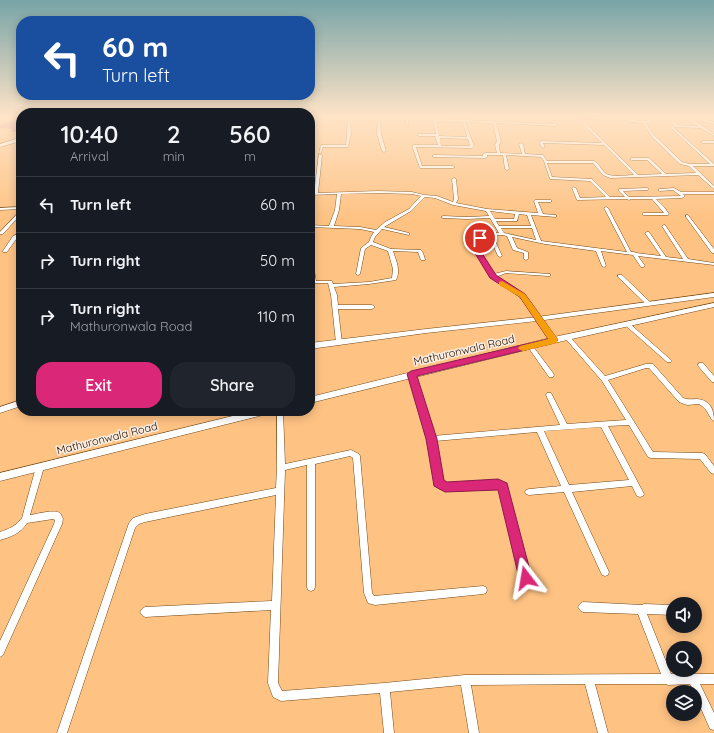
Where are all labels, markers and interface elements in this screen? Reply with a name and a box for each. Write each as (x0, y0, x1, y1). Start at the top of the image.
text: 60 m (102, 29, 168, 64)
icon: left (36, 32, 88, 84)
text: Turn left (102, 64, 170, 87)
text: 10:40 (60, 119, 118, 149)
text: 2 (167, 119, 181, 149)
text: 560 (229, 119, 271, 149)
text: Arrival (70, 148, 109, 164)
text: min (163, 148, 185, 164)
text: m (244, 148, 256, 164)
icon: left (36, 194, 58, 216)
text: Turn left (70, 195, 132, 214)
text: 60 m (260, 195, 295, 214)
pin (463, 221, 497, 255)
icon: arrive (469, 227, 491, 249)
icon: right (36, 250, 58, 272)
text: Turn right (70, 251, 141, 270)
text: 50 m (260, 251, 295, 270)
text: Turn right (70, 299, 141, 318)
icon: right (36, 306, 58, 328)
text: 110 m (257, 307, 295, 326)
text: Mathuronwala Road (70, 318, 192, 334)
street label: Mathuronwala Road (412, 332, 516, 368)
button: Exit (36, 362, 162, 408)
button: Share (170, 362, 295, 408)
street label: Mathuronwala Road (55, 419, 159, 457)
position arrow (505, 557, 547, 599)
map controls (666, 597, 702, 721)
button: sound (666, 597, 702, 633)
button: search (666, 641, 702, 677)
button: layers (666, 685, 702, 721)

